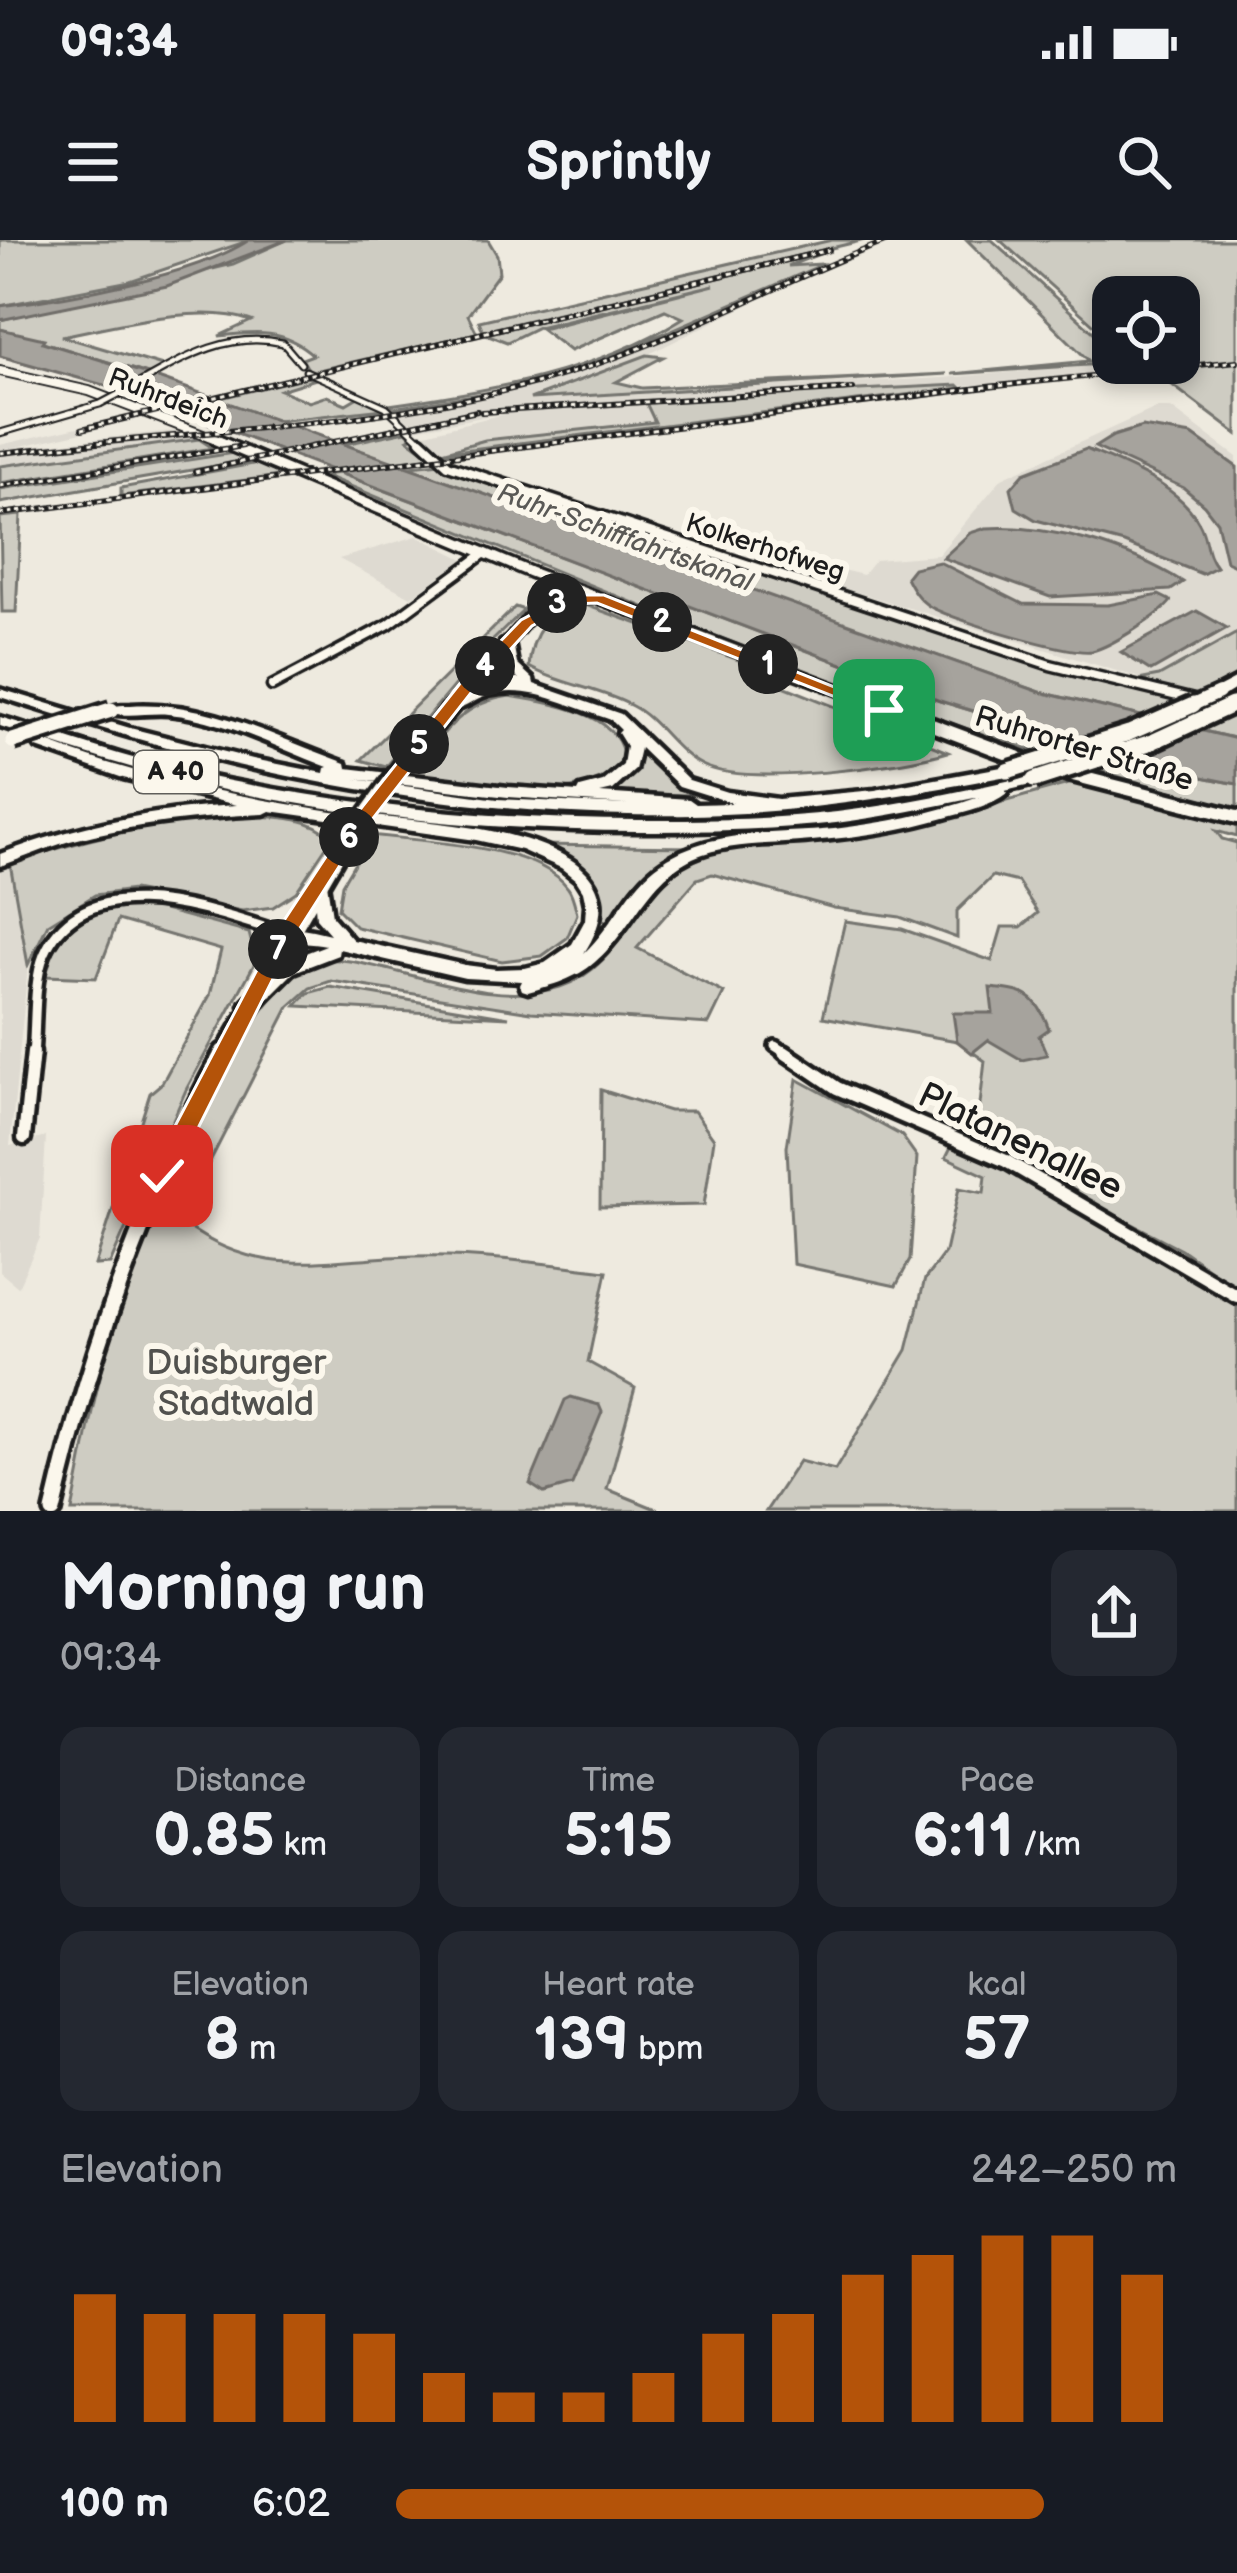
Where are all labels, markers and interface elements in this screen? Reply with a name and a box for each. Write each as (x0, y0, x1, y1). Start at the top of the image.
text: 09:34 (60, 15, 178, 70)
icon: menu (60, 129, 126, 195)
icon: search (1111, 129, 1177, 195)
text: Sprintly (526, 130, 711, 195)
map controls (1092, 276, 1200, 384)
button: locate (1092, 276, 1200, 384)
street label: Ruhrdeich (104, 362, 232, 436)
water label: Ruhr-Schifffahrtskanal (493, 477, 758, 599)
street label: Kolkerhofweg (682, 507, 848, 589)
pin: 3 (527, 573, 587, 633)
text: 3 (547, 583, 567, 623)
pin: 2 (632, 592, 692, 652)
text: 2 (652, 602, 672, 642)
pin: 1 (738, 634, 798, 694)
pin: 4 (455, 636, 515, 696)
text: 1 (761, 644, 775, 684)
text: 4 (475, 646, 495, 686)
pin (833, 659, 935, 761)
icon: arrive (851, 677, 917, 743)
street label: Ruhrorter Straße (970, 699, 1198, 799)
pin: 5 (389, 714, 449, 774)
text: 5 (409, 724, 429, 764)
road number: A 40 (134, 751, 218, 793)
pin: 6 (319, 807, 379, 867)
text: 6 (339, 817, 359, 857)
pin: 7 (248, 919, 308, 979)
text: 7 (269, 929, 287, 969)
street label: Platanenallee (911, 1074, 1129, 1210)
pin (111, 1125, 213, 1227)
icon: check (129, 1143, 195, 1209)
park label: Duisburger Stadtwald (146, 1342, 327, 1426)
text: Morning run (60, 1550, 426, 1629)
button: share (1051, 1550, 1177, 1676)
text: 09:34 (60, 1635, 161, 1682)
text: Distance (174, 1761, 306, 1801)
text: Time (582, 1761, 655, 1801)
text: Pace (959, 1761, 1034, 1801)
text: 0.85 (153, 1801, 275, 1873)
text: 5:15 (564, 1801, 673, 1873)
text: 6:11 (913, 1801, 1014, 1873)
text: km (275, 1825, 327, 1865)
text: /km (1014, 1825, 1081, 1865)
text: Elevation (171, 1965, 309, 2005)
text: Heart rate (542, 1965, 695, 2005)
text: kcal (967, 1965, 1026, 2005)
text: 8 (204, 2005, 240, 2077)
text: 139 (534, 2005, 629, 2077)
text: 57 (963, 2005, 1031, 2077)
text: m (240, 2029, 276, 2069)
text: bpm (629, 2029, 703, 2069)
text: Elevation (60, 2147, 223, 2194)
text: 242–250 m (971, 2147, 1177, 2194)
text: 100 m (60, 2481, 169, 2528)
text: 6:02 (252, 2481, 330, 2528)

